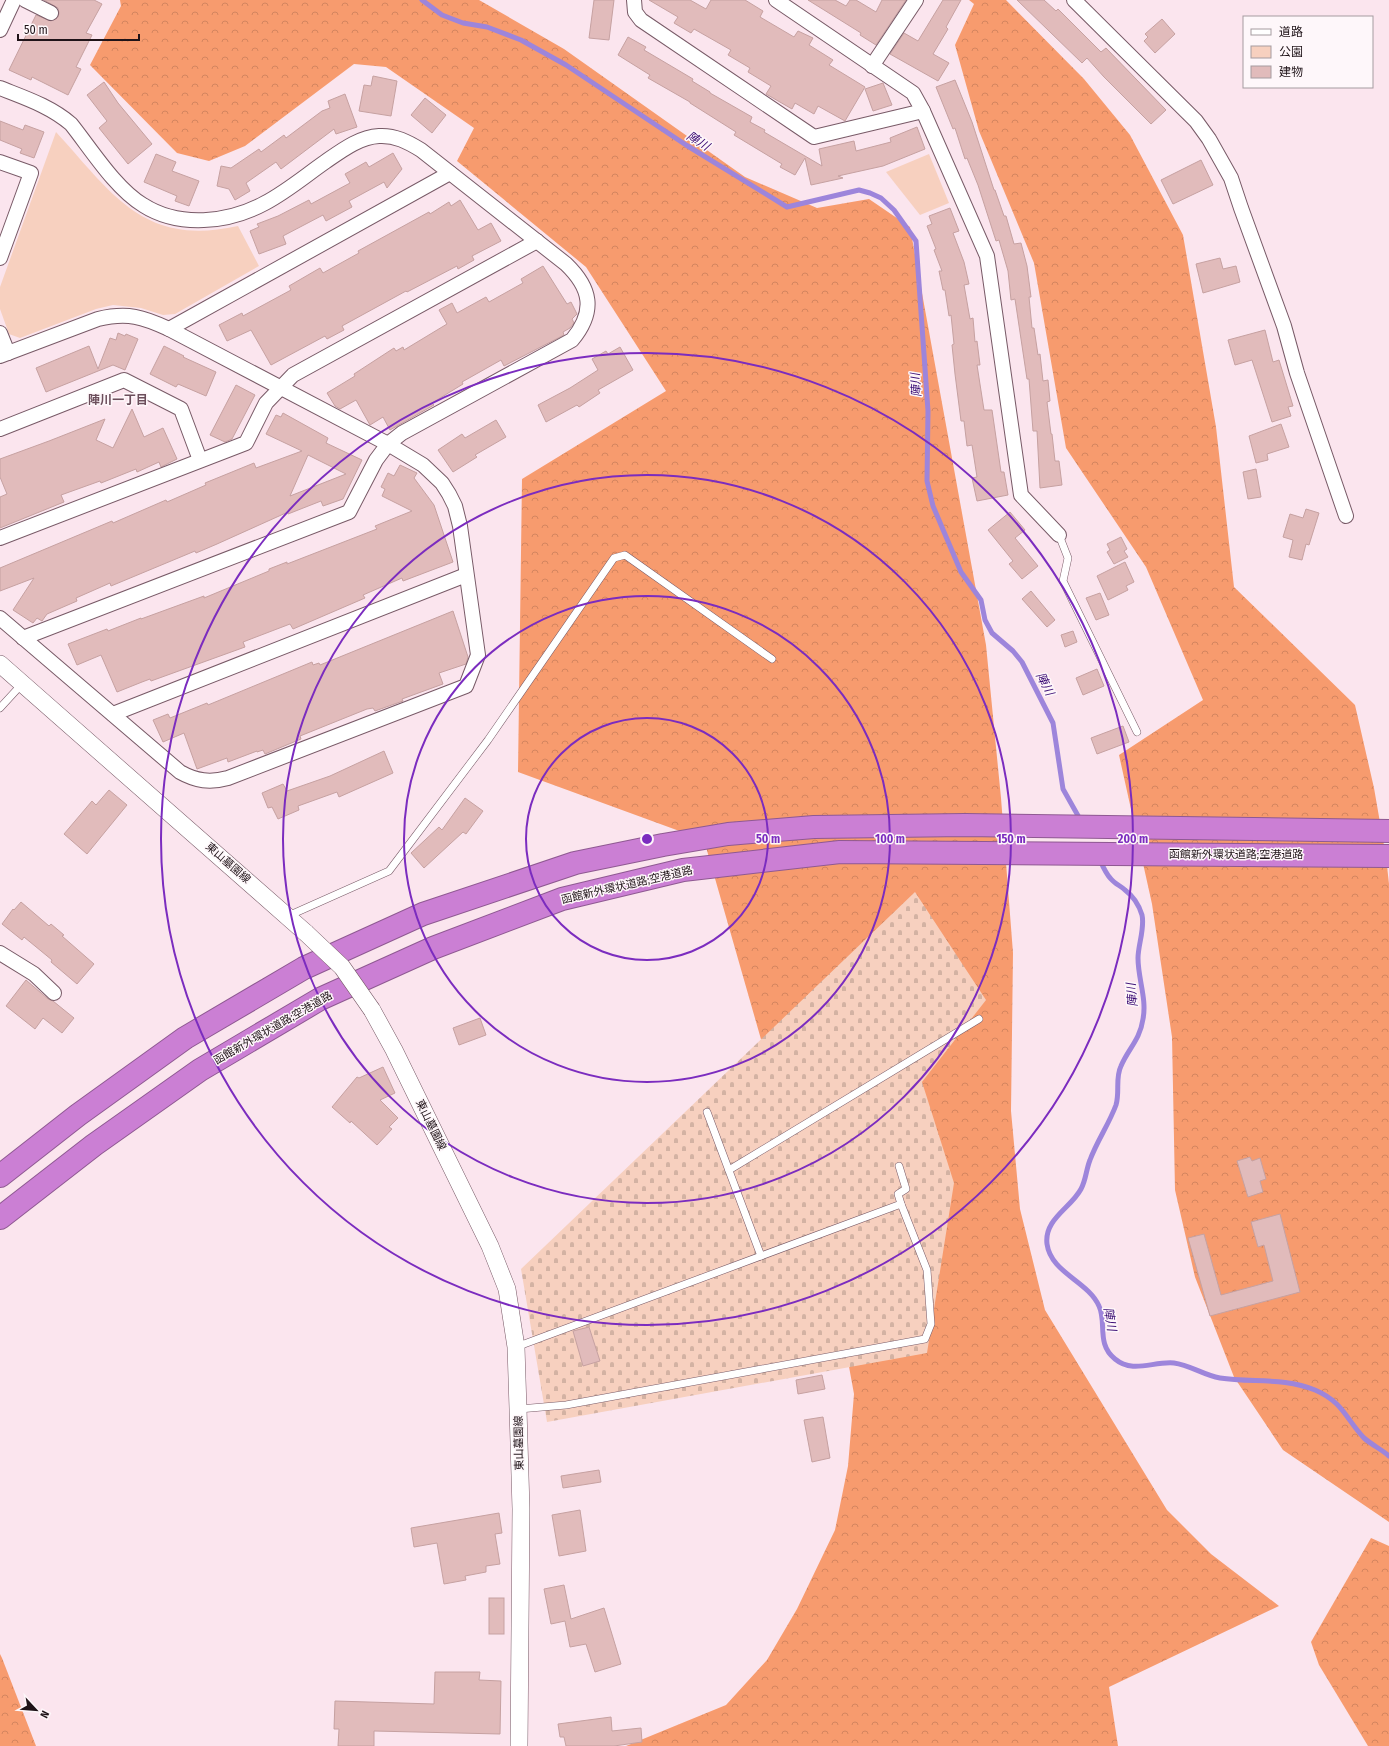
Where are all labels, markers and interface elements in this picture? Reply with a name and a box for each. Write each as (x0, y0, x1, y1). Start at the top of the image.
scale bar (18, 16, 139, 42)
legend (1243, 16, 1373, 88)
text: 50 m (24, 23, 48, 37)
text: 道路 (1279, 25, 1303, 39)
text: 公園 (1279, 45, 1303, 59)
text: 建物 (1279, 65, 1303, 79)
water label: 陣川 (684, 129, 714, 154)
water label: 陣川 (908, 371, 924, 397)
district label: 陣川一丁目 (88, 393, 148, 407)
water label: 陣川 (1033, 670, 1058, 700)
centre of rings (640, 832, 654, 846)
text: 50 m (756, 832, 780, 846)
text: 100 m (875, 832, 905, 846)
text: 150 m (996, 832, 1026, 846)
text: 200 m (1117, 832, 1148, 846)
street label: 東山墓園線 (203, 840, 253, 886)
street label: 函館新外環状道路;空港道路 (1169, 848, 1303, 861)
street label: 函館新外環状道路;空港道路 (560, 864, 694, 906)
water label: 陣川 (1124, 980, 1140, 1008)
street label: 函館新外環状道路;空港道路 (212, 989, 334, 1067)
street label: 東山墓園線 (413, 1097, 449, 1153)
water label: 陣川 (1101, 1306, 1119, 1334)
street label: 東山墓園線 (512, 1415, 526, 1471)
north arrow (16, 1690, 56, 1730)
text: N (37, 1708, 52, 1720)

